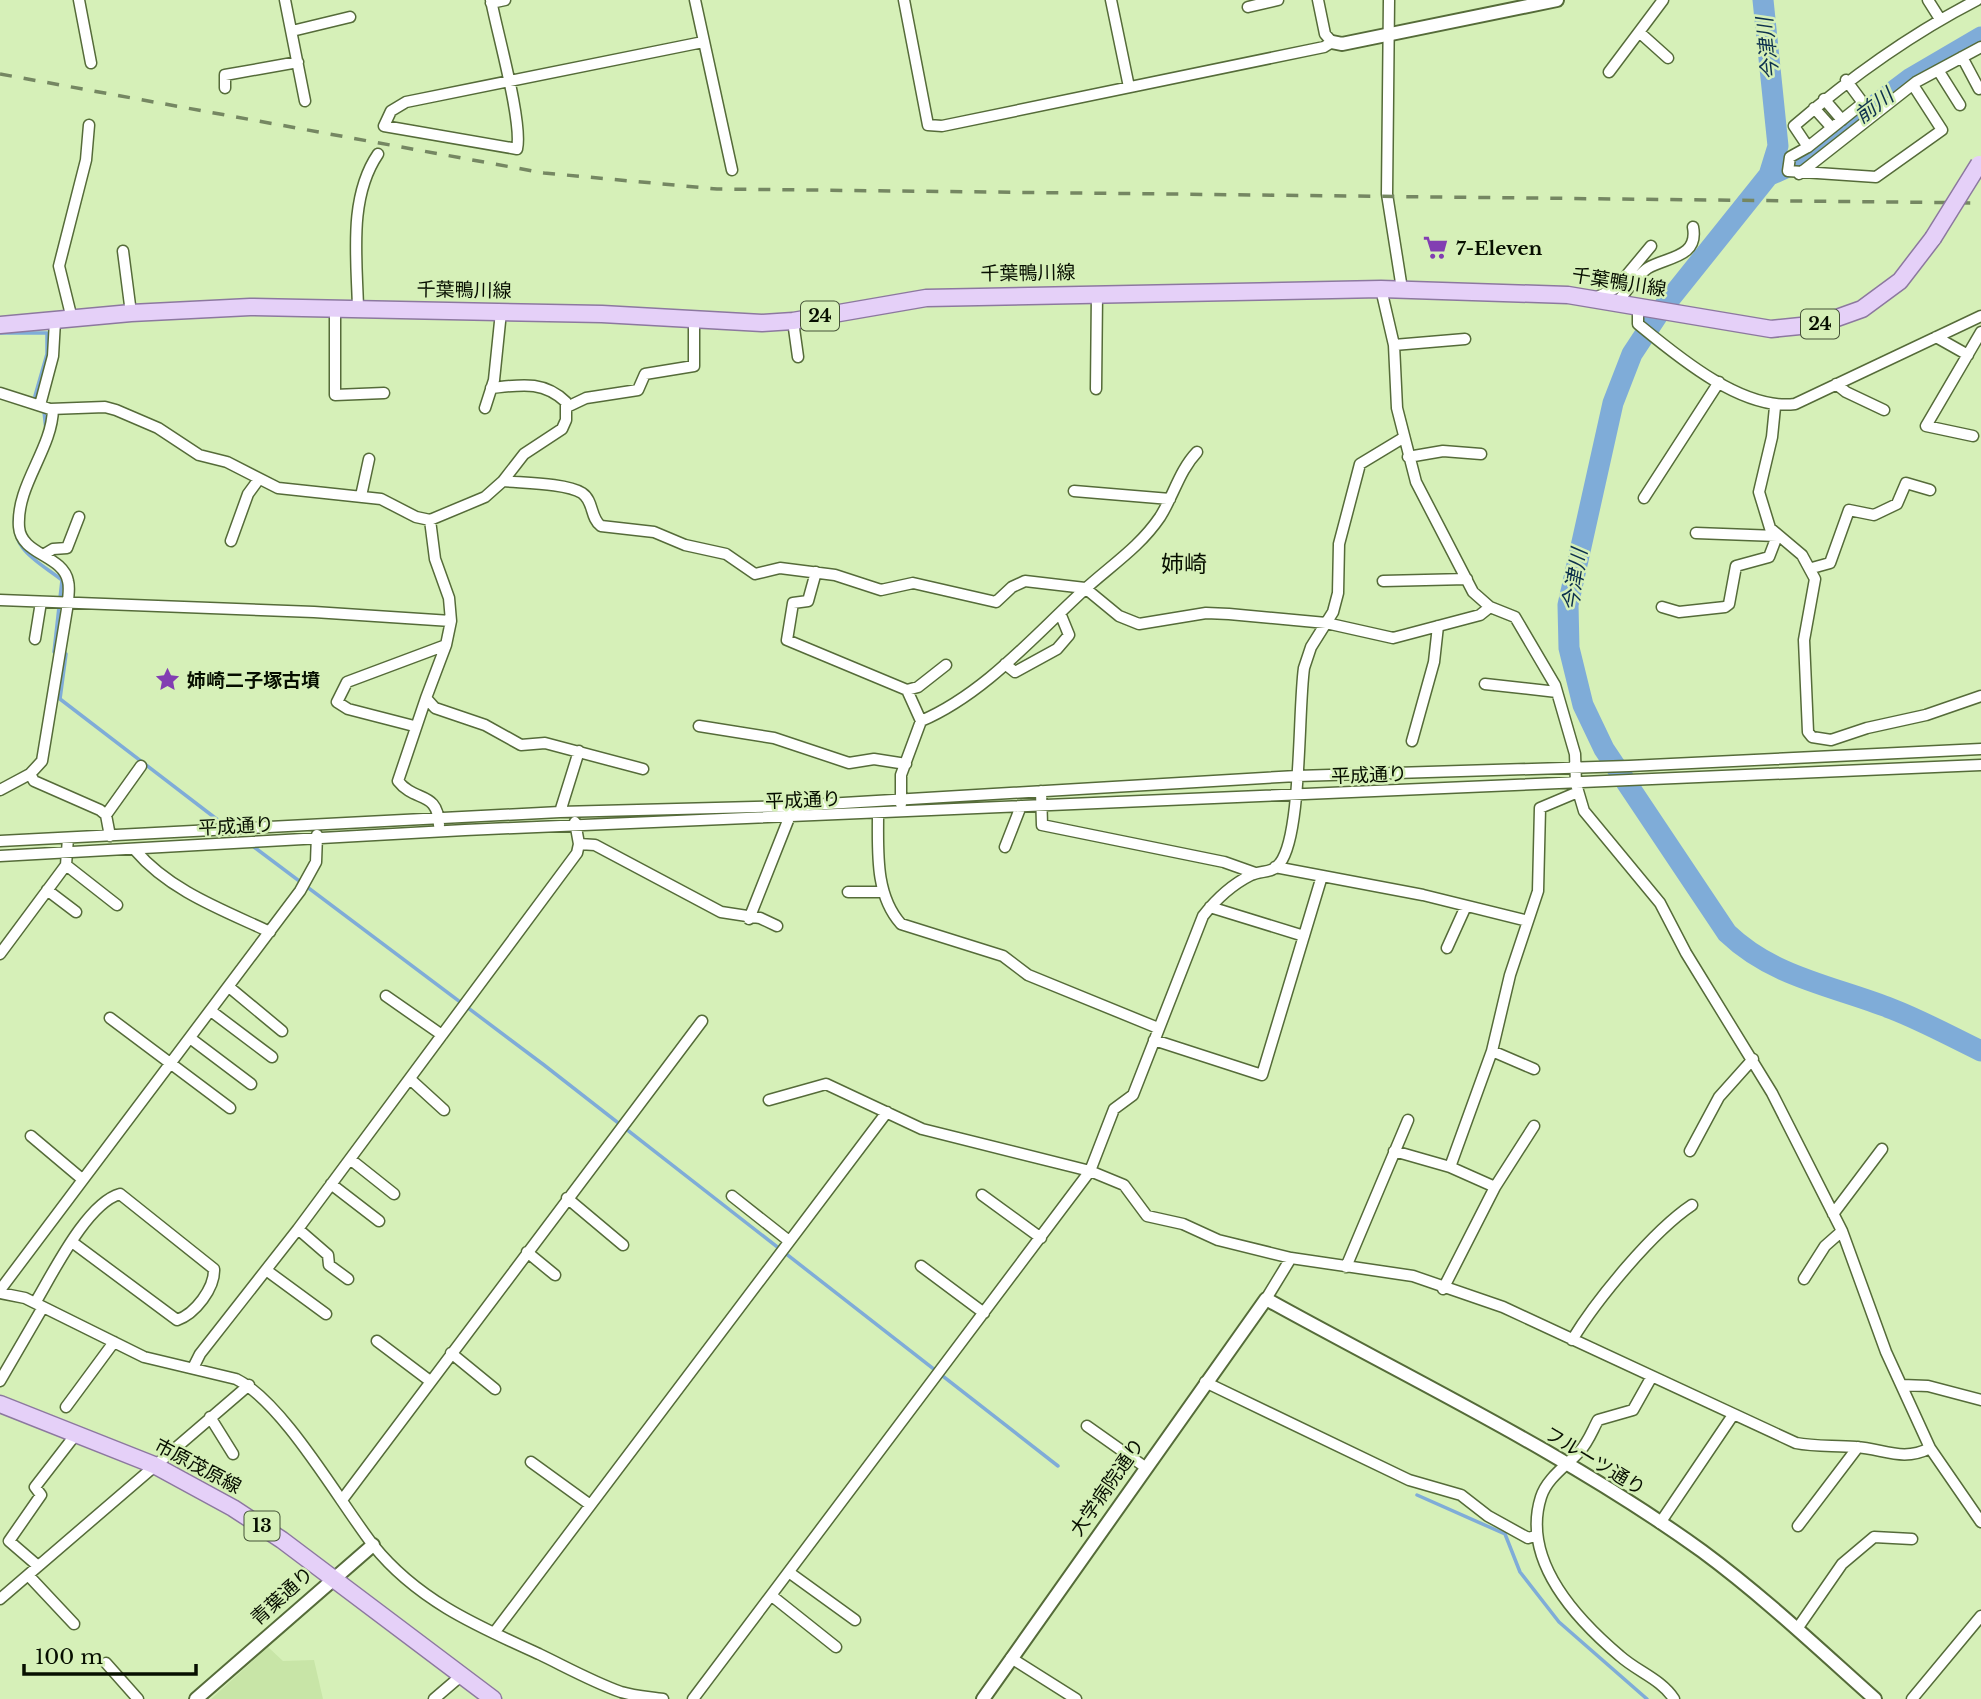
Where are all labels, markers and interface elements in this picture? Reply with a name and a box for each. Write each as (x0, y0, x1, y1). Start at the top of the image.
water label: 今津川 (1752, 14, 1784, 82)
water label: 前川 (1849, 82, 1900, 129)
supermarket icon: 7-Eleven (1422, 234, 1450, 262)
place label: 7-Eleven (1456, 237, 1543, 260)
street label: 千葉鴨川線 (980, 261, 1076, 285)
street label: 千葉鴨川線 (1570, 263, 1668, 301)
street label: 千葉鴨川線 (416, 278, 512, 302)
road number: 24 (801, 302, 839, 330)
road number: 24 (1801, 310, 1839, 338)
water label: 今津川 (1557, 545, 1593, 613)
district label: 姉崎 (1161, 550, 1207, 578)
place icon: 姉崎二子塚古墳 (153, 666, 181, 694)
place label: 姉崎二子塚古墳 (187, 669, 320, 692)
street label: 平成通り (1331, 762, 1407, 788)
street label: 平成通り (765, 787, 841, 813)
street label: 平成通り (197, 813, 275, 839)
street label: フルーツ通り (1540, 1422, 1650, 1500)
street label: 市原茂原線 (151, 1434, 245, 1498)
street label: 大学病院通り (1065, 1434, 1149, 1540)
road number: 13 (244, 1512, 280, 1540)
street label: 青葉通り (246, 1562, 318, 1630)
scale bar (24, 1632, 196, 1676)
text: 100 m (35, 1644, 103, 1670)

